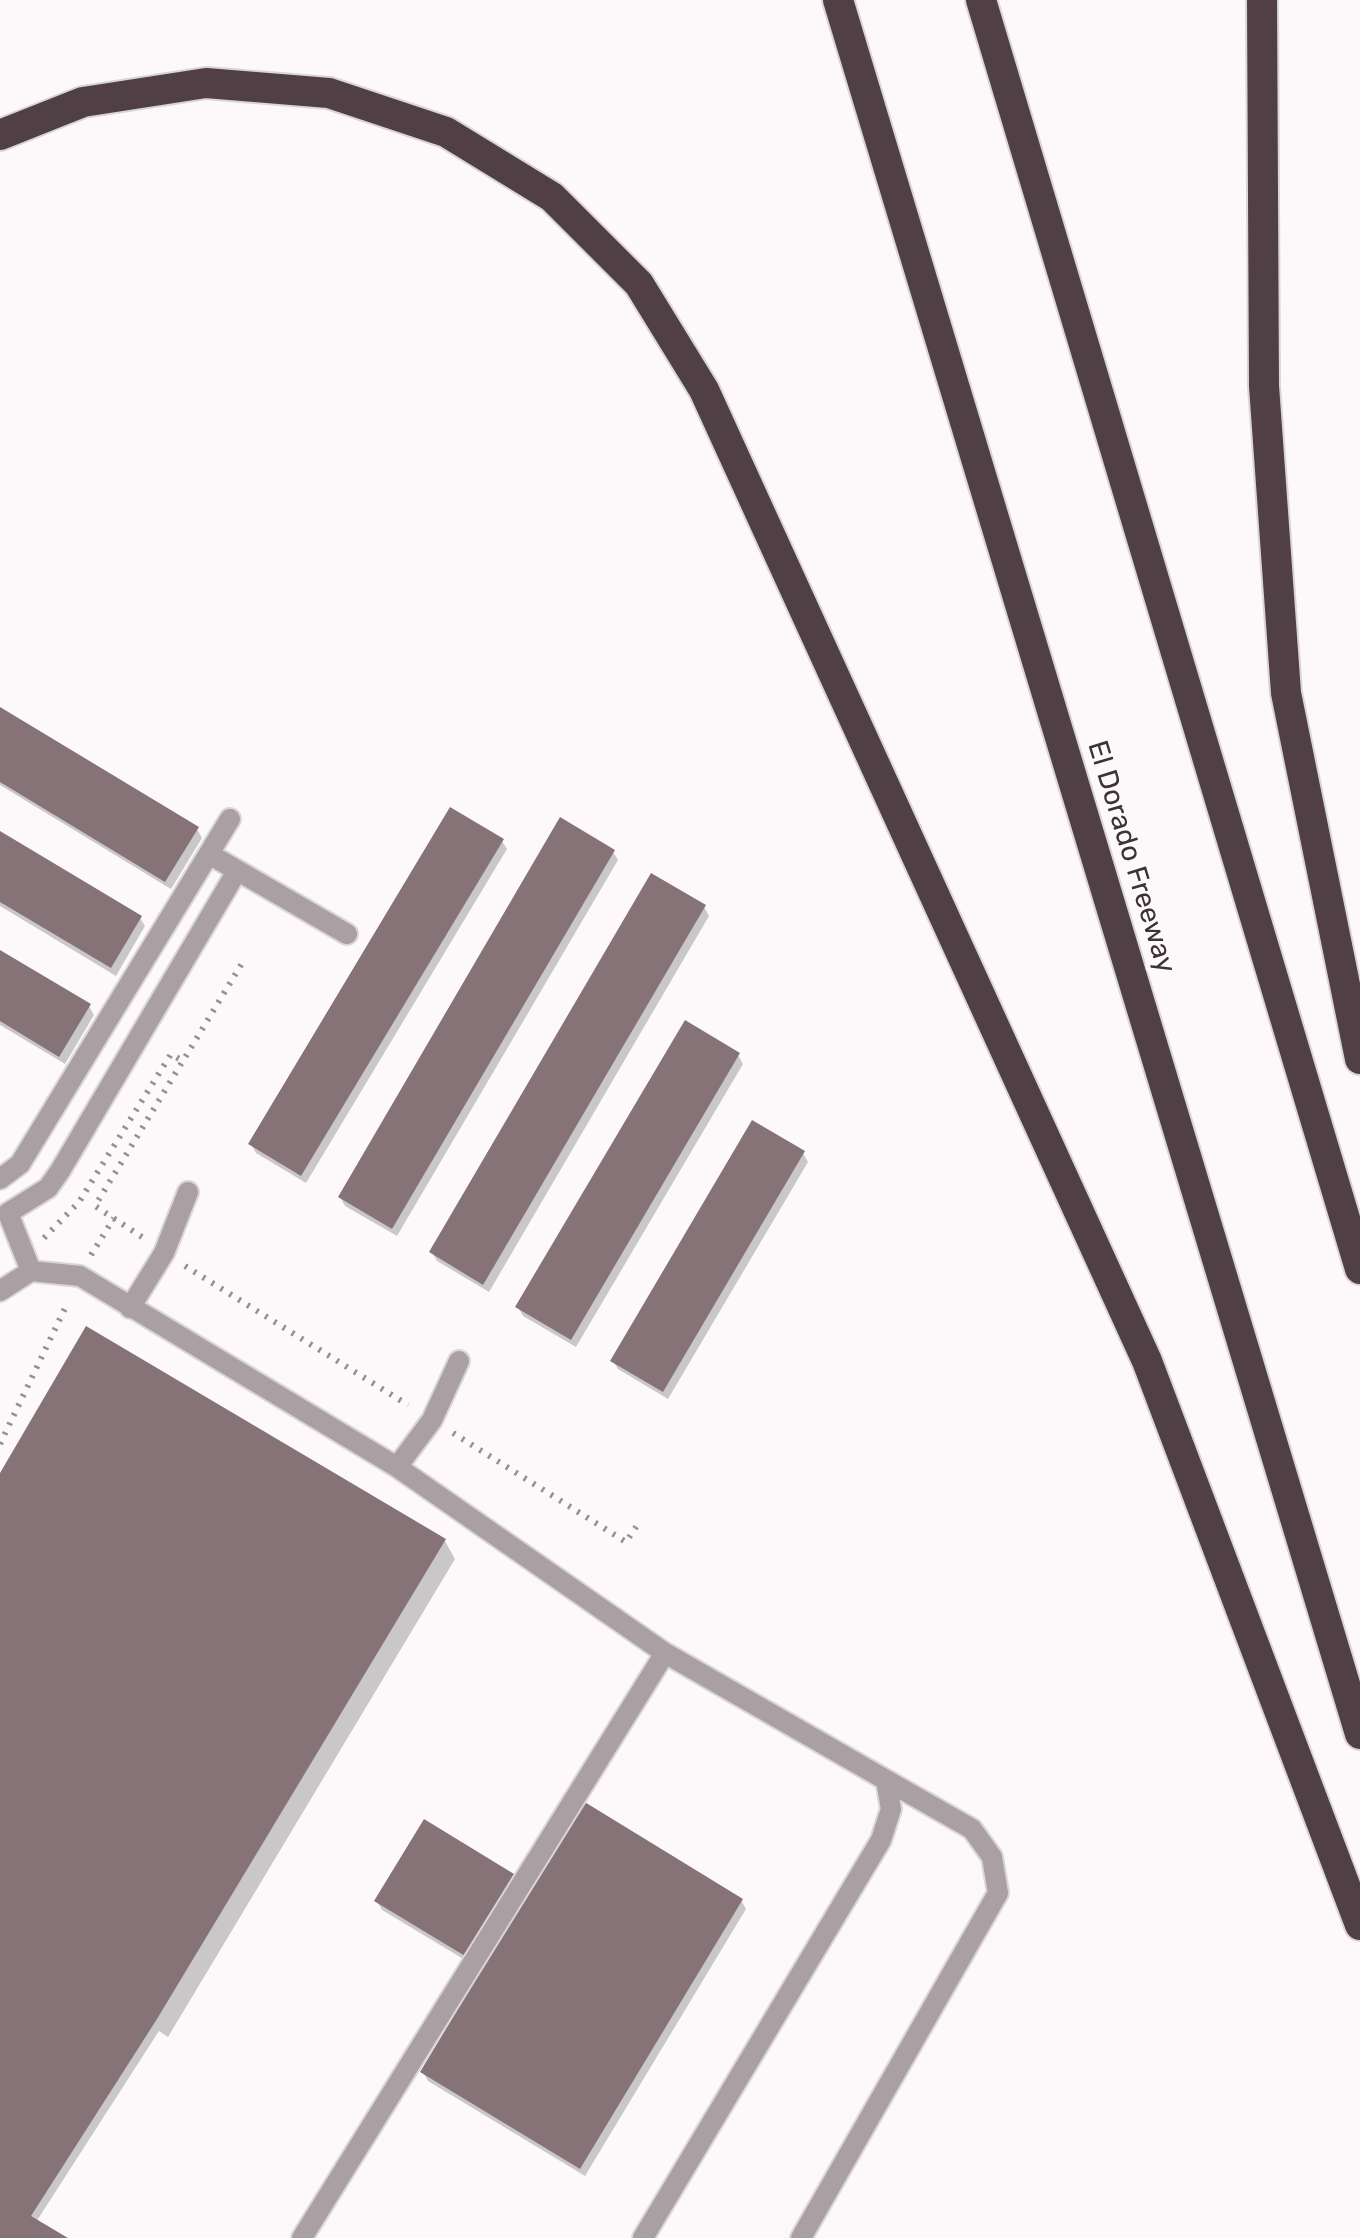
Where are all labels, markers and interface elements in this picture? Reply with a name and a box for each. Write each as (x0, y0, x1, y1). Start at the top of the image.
street label: El Dorado Freeway (1080, 737, 1182, 977)

